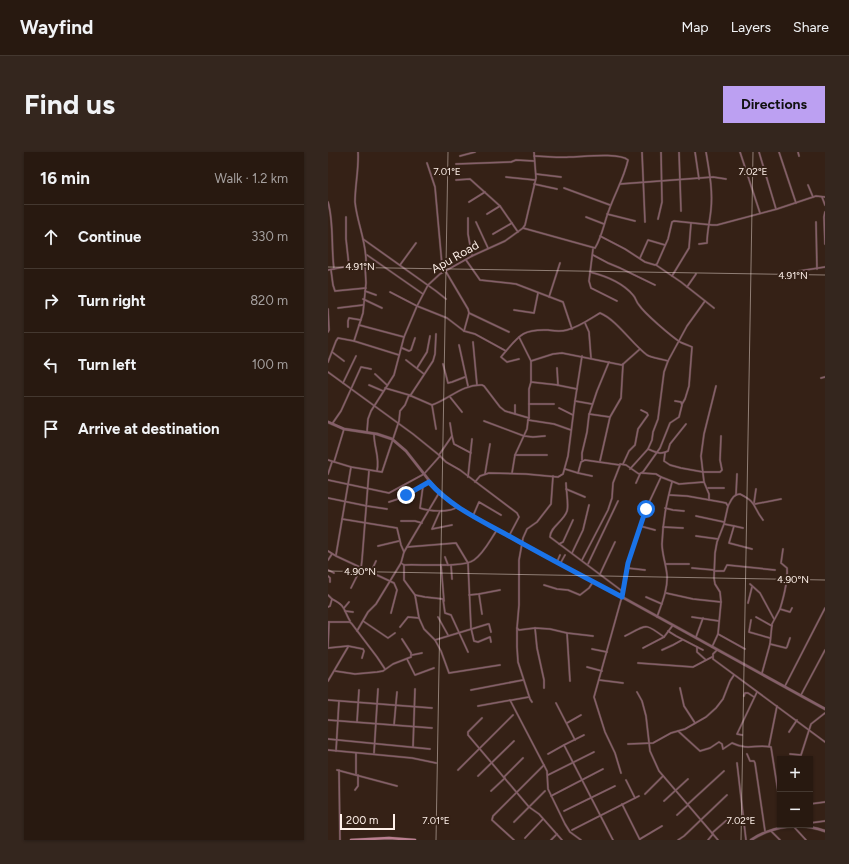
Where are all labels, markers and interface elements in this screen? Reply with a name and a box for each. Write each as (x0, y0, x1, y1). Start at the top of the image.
text: Wayfind (20, 16, 93, 39)
text: Map (681, 19, 709, 36)
text: Layers (731, 19, 771, 36)
text: Share (793, 19, 829, 36)
button: Directions (723, 86, 825, 123)
text: Find us (24, 87, 115, 121)
text: 7.01°E (433, 165, 461, 178)
text: 7.02°E (738, 165, 768, 178)
text: 16 min (40, 168, 90, 188)
text: Walk · 1.2 km (215, 171, 288, 186)
icon: ahead (40, 226, 62, 248)
text: Continue (78, 228, 141, 246)
text: 330 m (251, 229, 288, 244)
street label: Apu Road (429, 238, 481, 276)
text: 4.91°N (345, 260, 375, 273)
text: 4.91°N (778, 269, 808, 282)
icon: right (40, 290, 62, 312)
text: Turn right (78, 292, 146, 310)
text: 820 m (250, 293, 288, 308)
icon: left (40, 354, 62, 376)
text: Turn left (78, 356, 136, 374)
text: 100 m (252, 357, 288, 372)
icon: arrive (40, 418, 62, 440)
text: Arrive at destination (78, 420, 219, 438)
route end (397, 486, 415, 504)
route start (637, 500, 655, 518)
text: 4.90°N (344, 565, 376, 578)
text: 4.90°N (777, 573, 809, 586)
map controls (777, 756, 813, 828)
button: + (777, 756, 813, 792)
button: − (777, 792, 813, 828)
scale bar (340, 812, 395, 831)
text: 200 m (346, 814, 378, 827)
text: 7.01°E (422, 814, 450, 827)
text: 7.02°E (726, 814, 756, 827)

